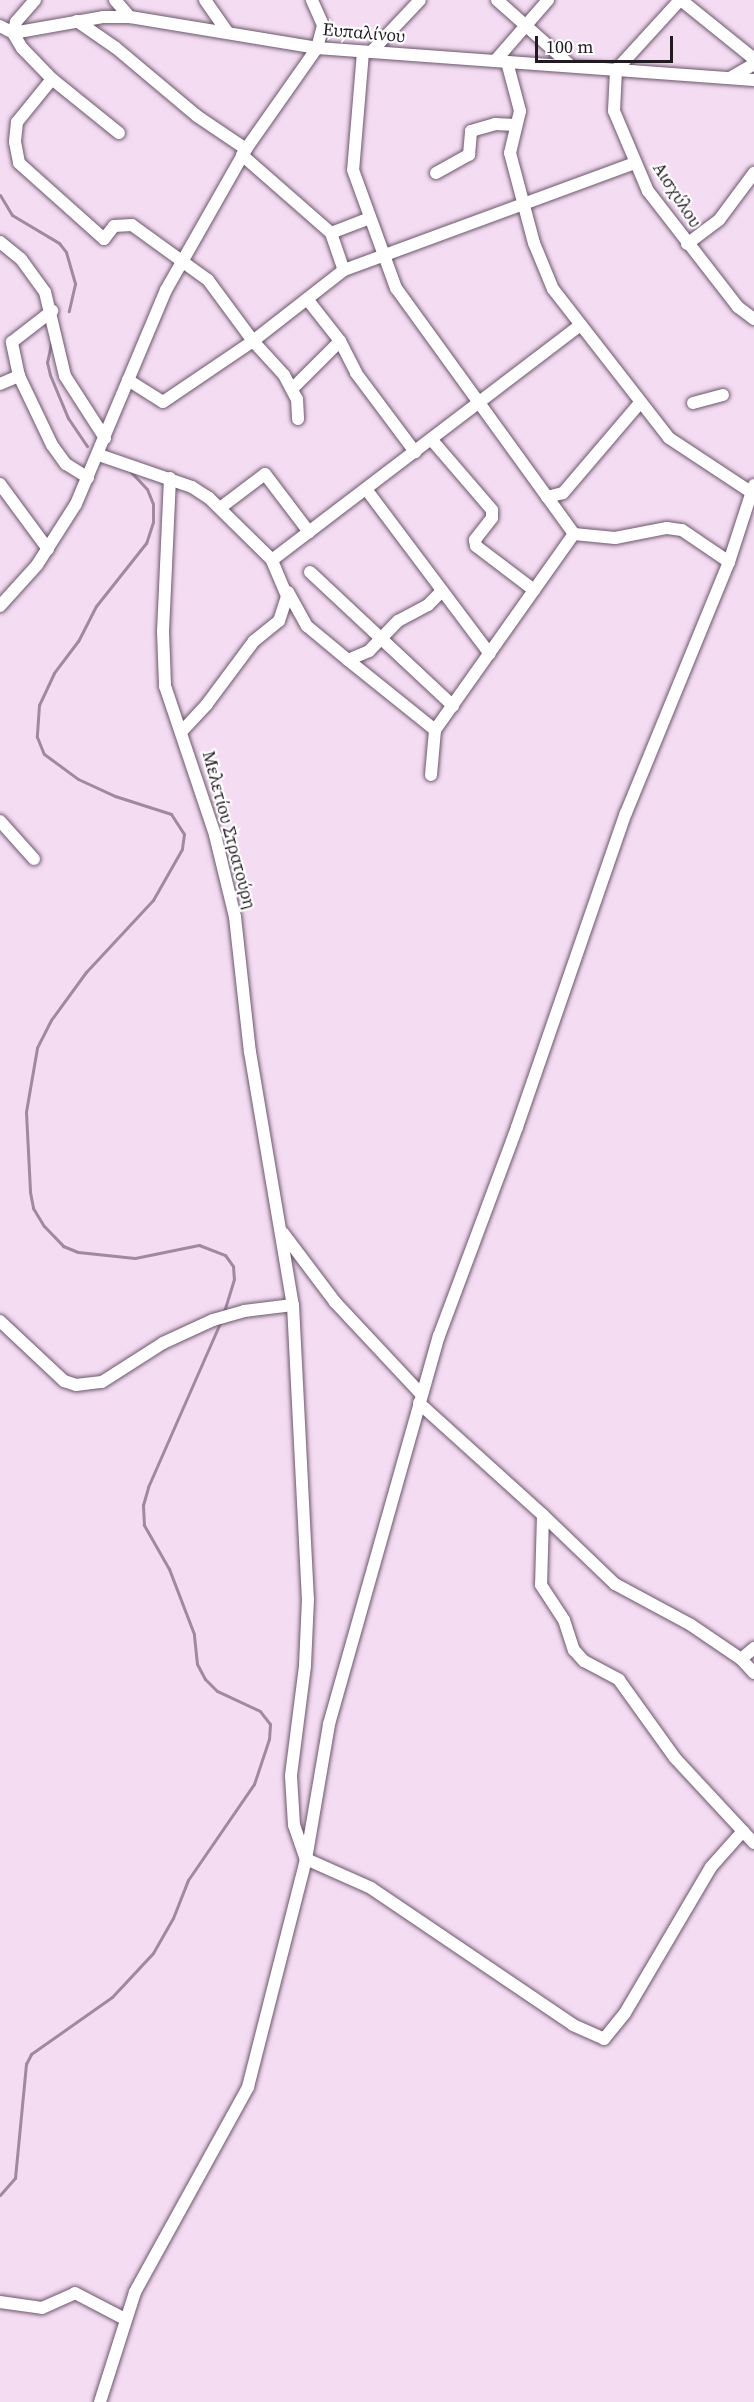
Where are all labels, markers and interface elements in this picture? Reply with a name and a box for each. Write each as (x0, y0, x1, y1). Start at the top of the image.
street label: Ευπαλίνου (322, 19, 406, 47)
scale bar (538, 24, 676, 62)
text: 100 m (546, 34, 593, 59)
street label: Αισχύλου (648, 158, 706, 232)
street label: Μελετίου Στρατούρη (198, 749, 260, 911)

